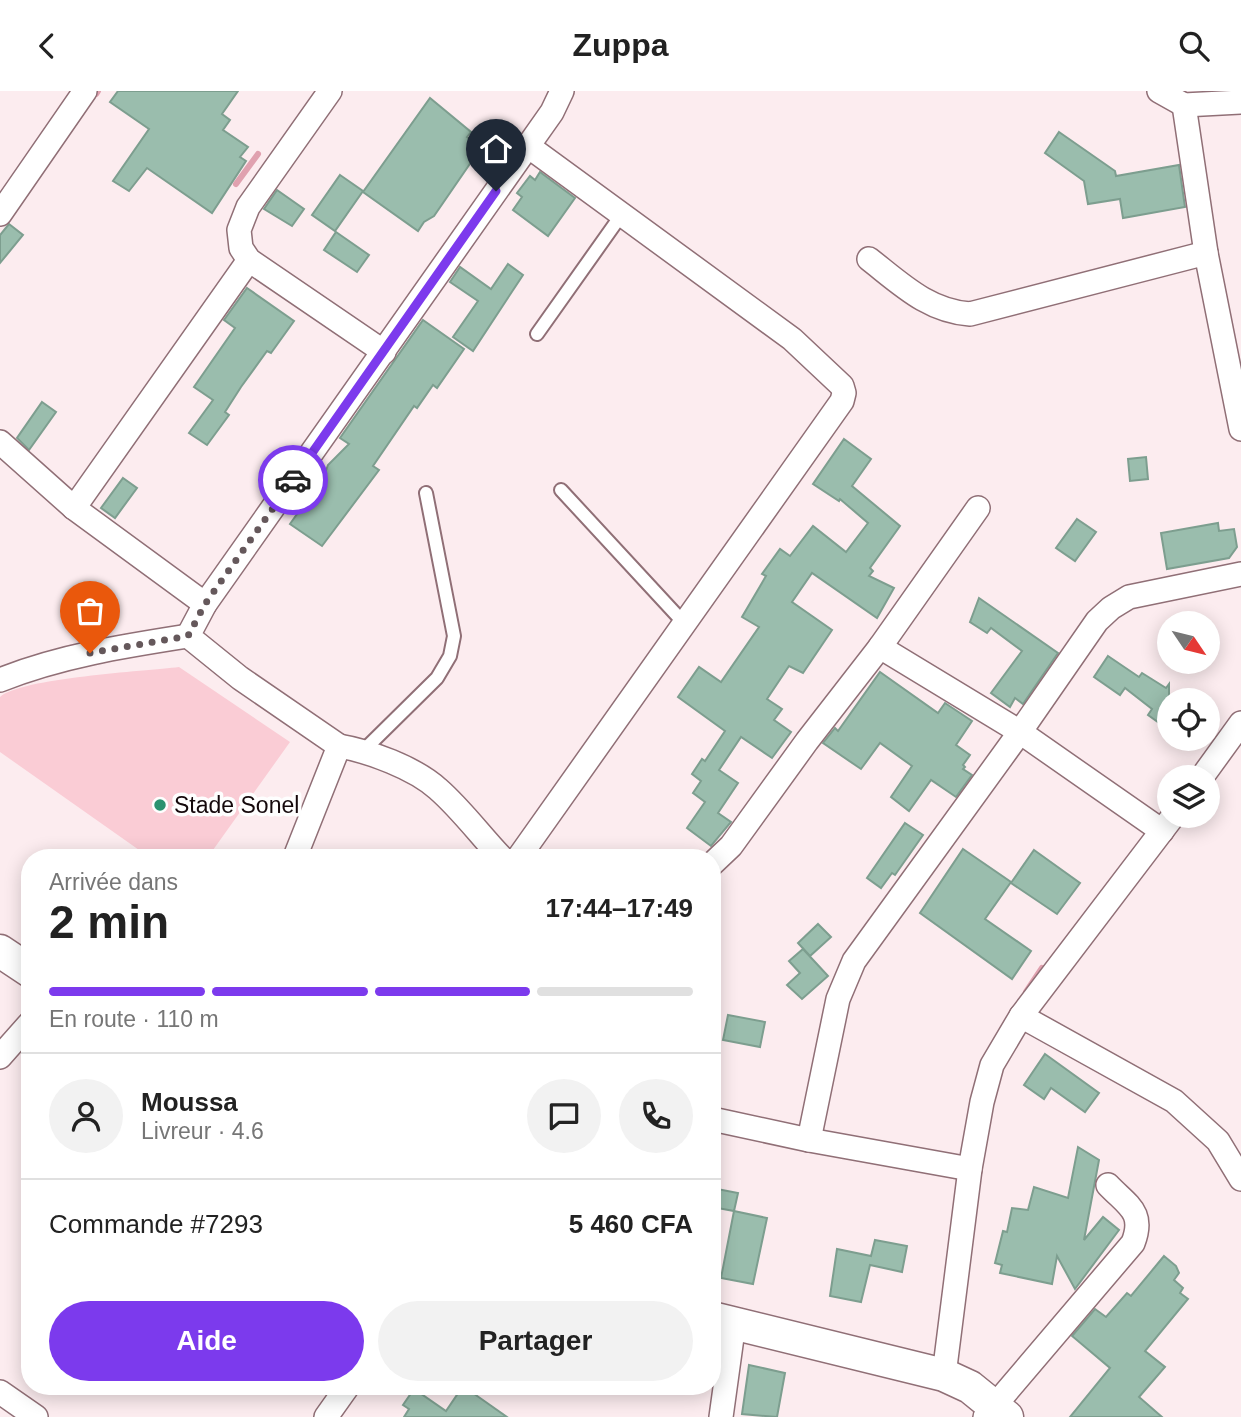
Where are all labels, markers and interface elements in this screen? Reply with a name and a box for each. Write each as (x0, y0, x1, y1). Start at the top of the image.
icon: back (28, 27, 66, 65)
text: Zuppa (573, 27, 668, 63)
icon: search (1175, 27, 1213, 65)
pin (466, 119, 526, 191)
icon: home (477, 130, 515, 168)
courier (258, 445, 328, 515)
icon: car (274, 461, 312, 499)
pin (60, 581, 120, 653)
icon: bag (71, 592, 109, 630)
north arrow (1157, 611, 1220, 674)
map controls (1157, 611, 1220, 828)
button: locate (1157, 688, 1220, 751)
button: layers (1157, 765, 1220, 828)
place label: Stade Sonel (174, 792, 299, 818)
marker: Stade Sonel (152, 797, 168, 813)
text: Arrivée dans (49, 869, 178, 895)
text: 17:44–17:49 (546, 893, 693, 923)
text: 2 min (49, 896, 169, 948)
text: En route · 110 m (49, 1006, 219, 1032)
button: person (49, 1079, 123, 1153)
button: chat (527, 1079, 601, 1153)
button: phone (619, 1079, 693, 1153)
text: Moussa (141, 1087, 238, 1117)
text: Livreur · 4.6 (141, 1118, 264, 1144)
text: Commande #7293 (49, 1209, 263, 1239)
text: 5 460 CFA (569, 1209, 693, 1239)
button: Aide (49, 1301, 364, 1381)
button: Partager (378, 1301, 693, 1381)

